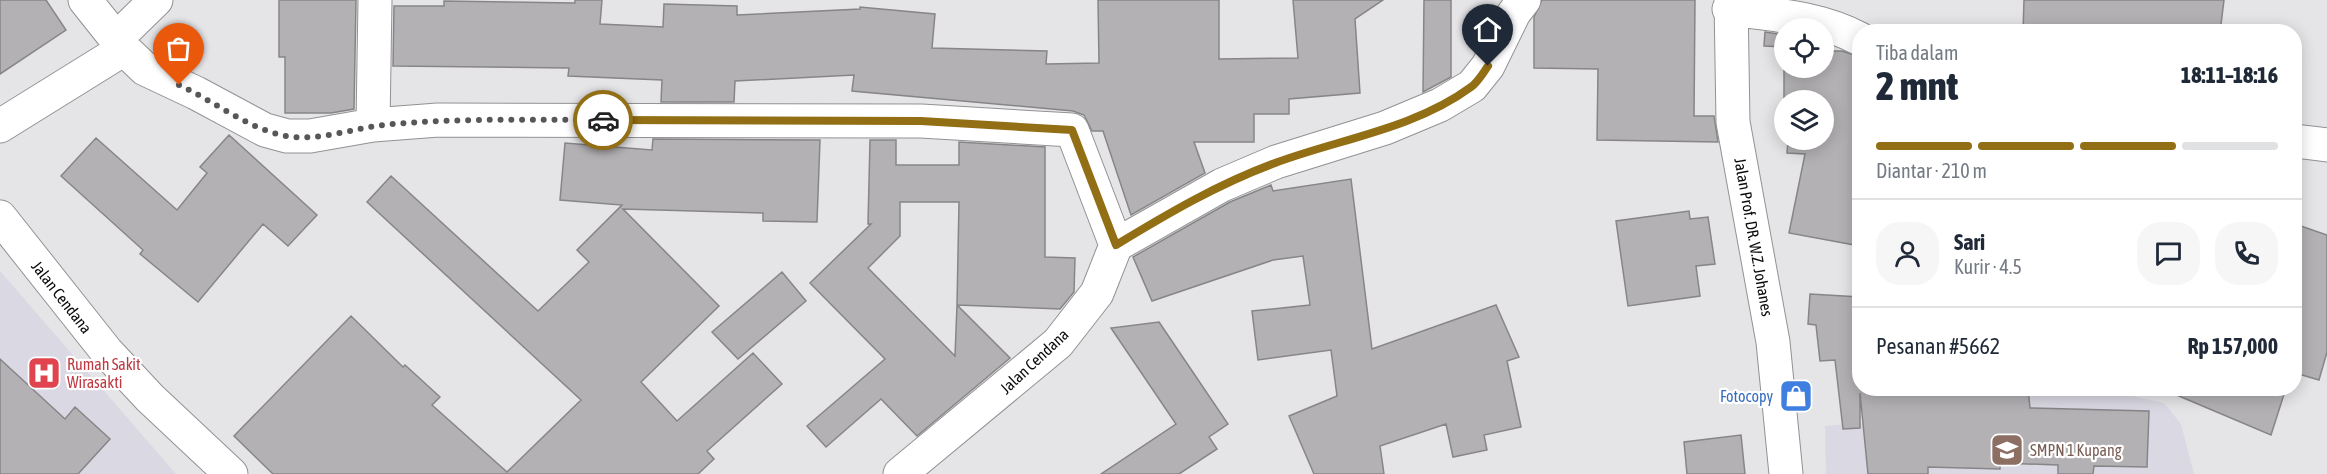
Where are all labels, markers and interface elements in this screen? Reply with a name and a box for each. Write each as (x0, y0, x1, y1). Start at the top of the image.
pin (1462, 4, 1513, 66)
icon: home (1471, 13, 1504, 46)
map controls (1774, 18, 1834, 150)
button: locate (1774, 18, 1834, 78)
pin (153, 23, 204, 85)
icon: bag (162, 32, 195, 65)
text: Tiba dalam (1876, 41, 1958, 64)
text: 18:11–18:16 (2181, 62, 2278, 88)
text: 2 mnt (1876, 64, 1958, 108)
courier (573, 90, 633, 150)
button: layers (1774, 90, 1834, 150)
icon: car (587, 104, 620, 137)
street label: Jalan Prof. DR. W.Z. Johanes (1731, 157, 1777, 318)
text: Diantar · 210 m (1876, 159, 1987, 182)
button: person (1876, 222, 1939, 285)
button: chat (2137, 222, 2200, 285)
button: phone (2215, 222, 2278, 285)
text: Sari (1954, 229, 1985, 255)
text: Kurir · 4.5 (1954, 255, 2022, 278)
street label: Jalan Cendana (28, 257, 96, 337)
street label: Jalan Cendana (996, 325, 1072, 397)
text: Pesanan #5662 (1876, 333, 2000, 359)
text: Rp 157,000 (2188, 333, 2278, 359)
hospital icon: Rumah Sakit Wirasakti (26, 355, 62, 391)
place label: Rumah Sakit Wirasakti (67, 355, 141, 391)
shop icon: Fotocopy (1778, 378, 1814, 414)
place label: Fotocopy (1720, 387, 1773, 406)
school or university icon: SMPN 1 Kupang (1989, 432, 2025, 468)
place label: SMPN 1 Kupang (2030, 441, 2122, 460)

